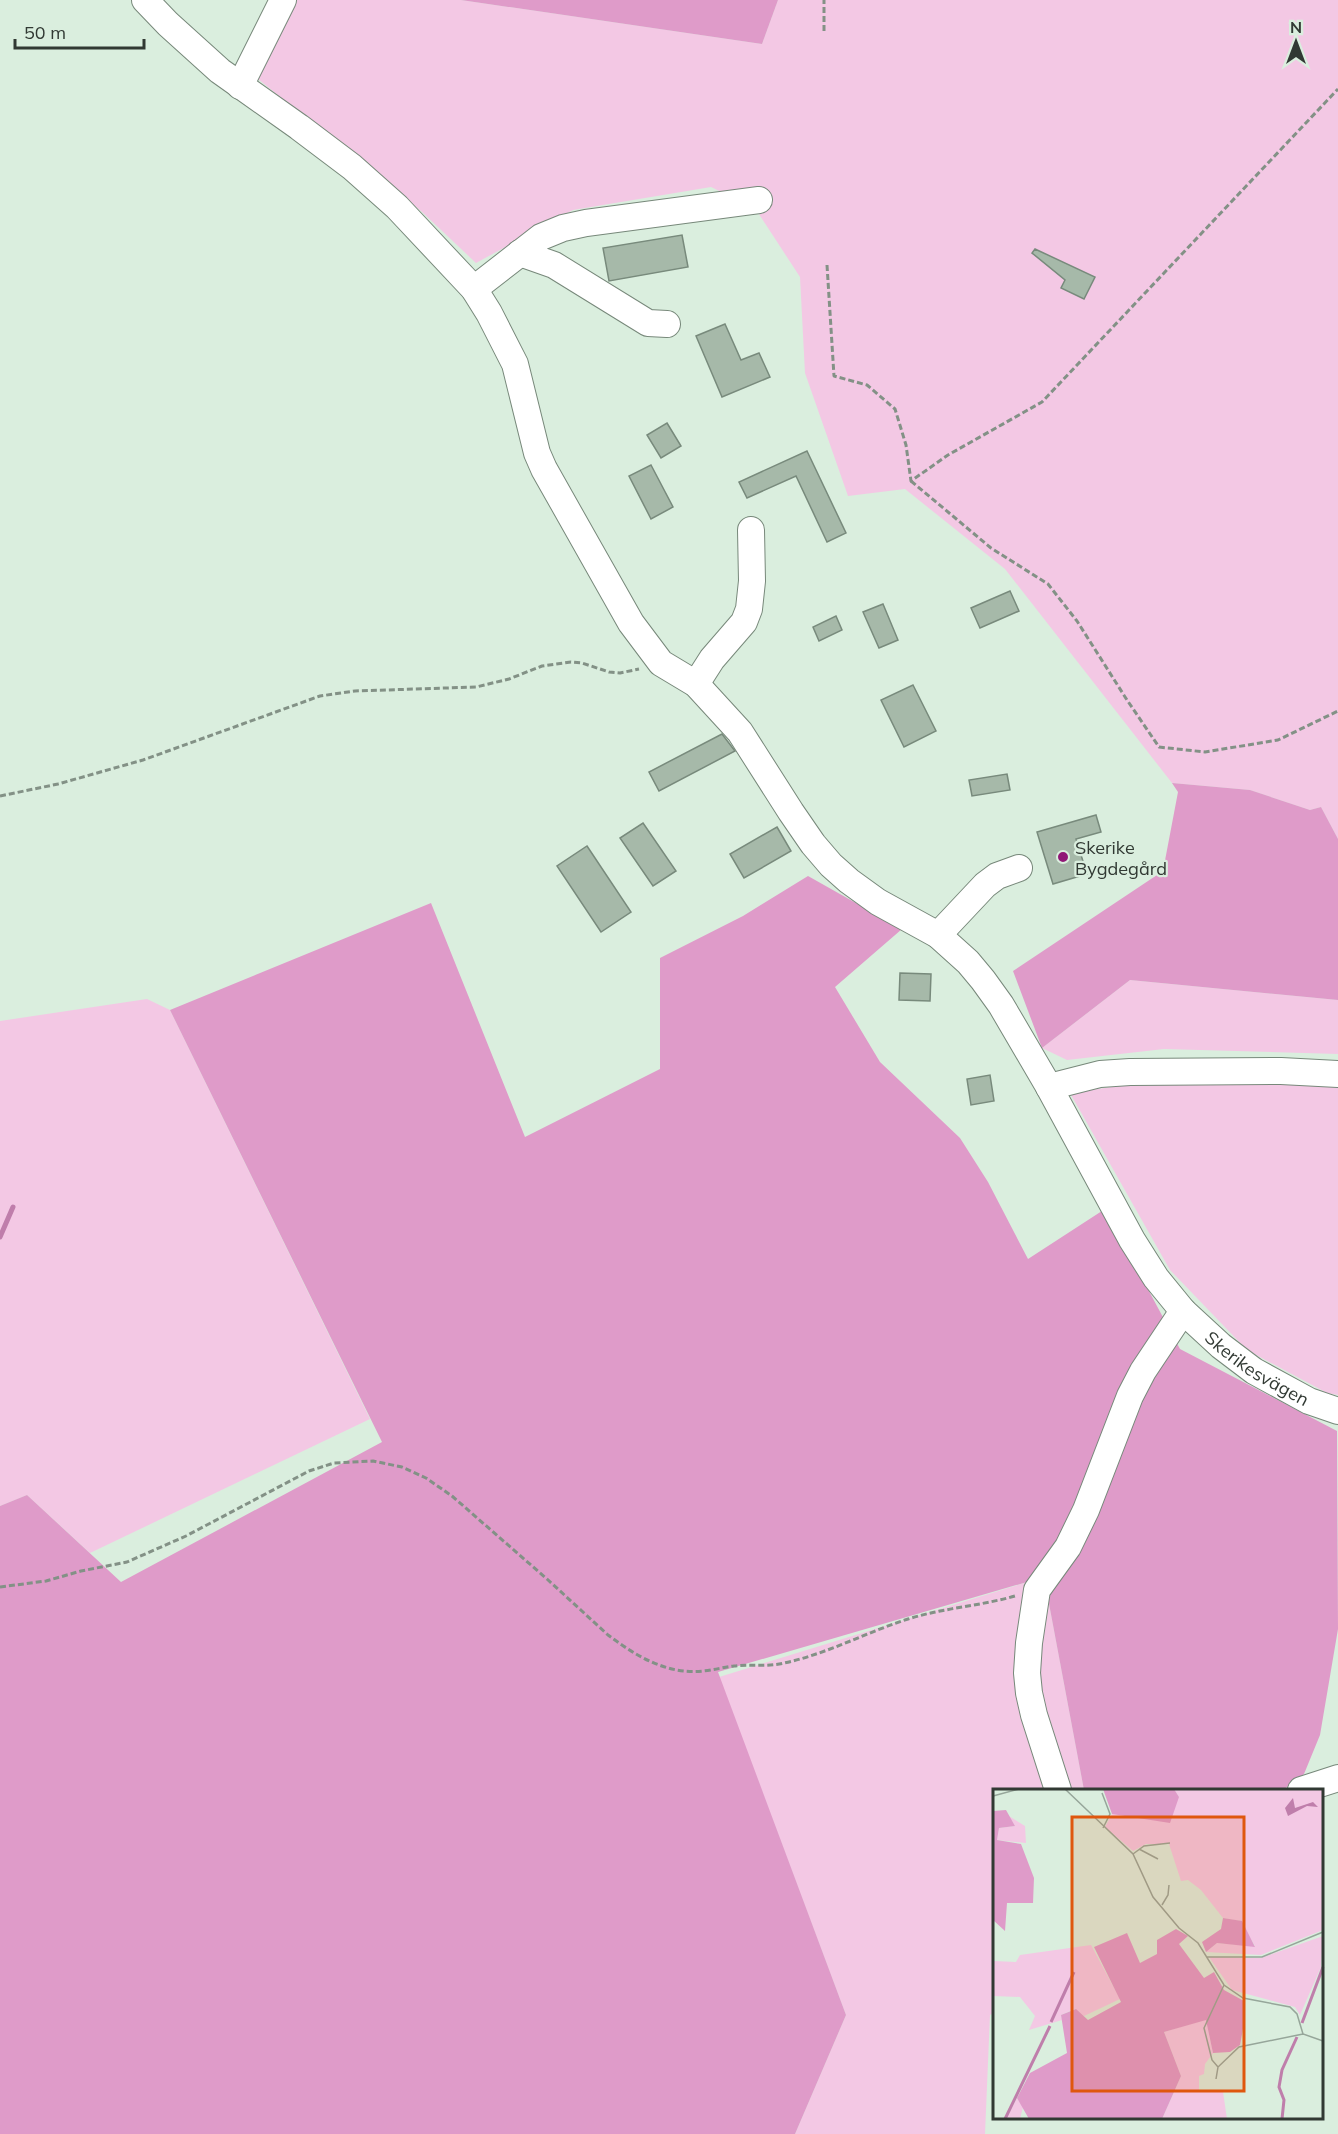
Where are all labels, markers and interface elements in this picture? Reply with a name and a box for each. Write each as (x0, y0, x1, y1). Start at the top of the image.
scale bar (15, 12, 144, 50)
north arrow (1266, 12, 1326, 72)
text: N (1290, 17, 1302, 37)
text: 50 m (24, 21, 66, 44)
place label: Skerike Bygdegård (1075, 836, 1167, 880)
marker: Skerike Bygdegård (1056, 850, 1070, 864)
street label: Skerikesvägen (1200, 1326, 1313, 1410)
inset map (993, 1789, 1323, 2119)

